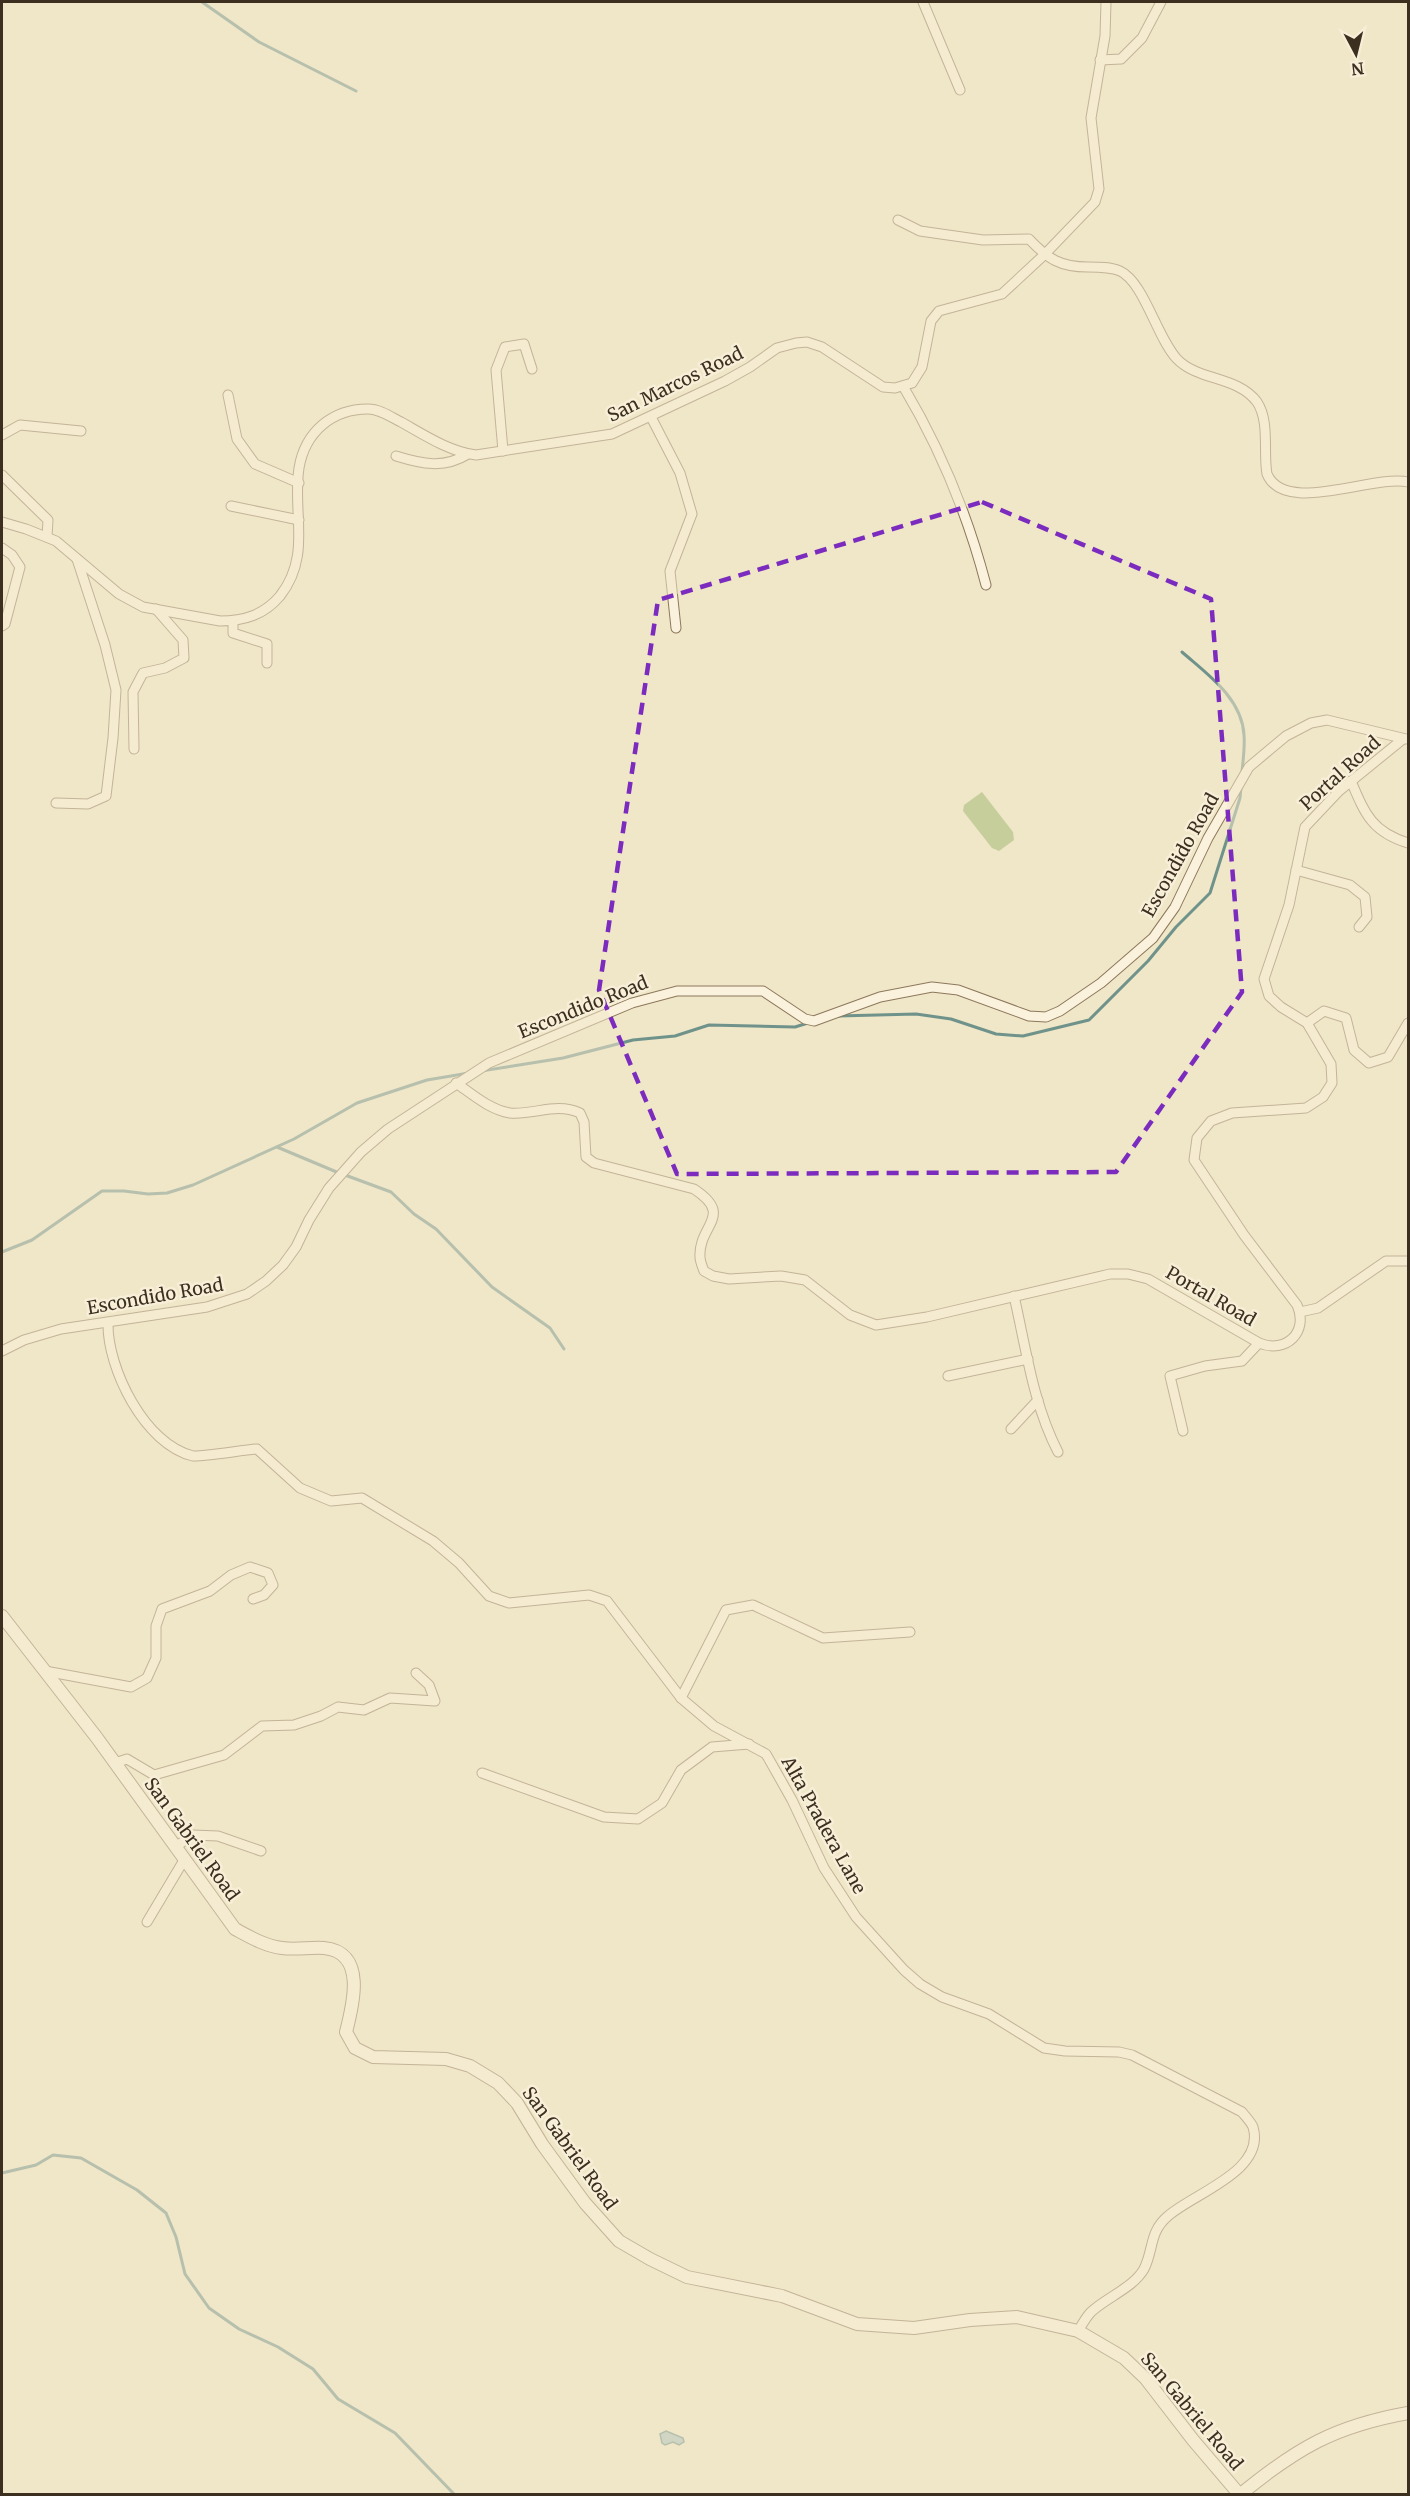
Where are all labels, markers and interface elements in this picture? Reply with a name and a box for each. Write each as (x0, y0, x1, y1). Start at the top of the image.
north arrow (1326, 24, 1386, 84)
text: N (1350, 58, 1365, 80)
street label: San Marcos Road (603, 341, 747, 427)
street label: Portal Road (1295, 731, 1385, 815)
street label: Escondido Road (1136, 789, 1224, 921)
street label: Escondido Road (515, 970, 651, 1044)
street label: Portal Road (1162, 1261, 1260, 1331)
street label: Escondido Road (85, 1273, 225, 1319)
street label: Alta Pradera Lane (776, 1751, 871, 1898)
street label: San Gabriel Road (140, 1773, 245, 1905)
street label: San Gabriel Road (518, 2082, 623, 2214)
street label: San Gabriel Road (1136, 2347, 1248, 2475)

